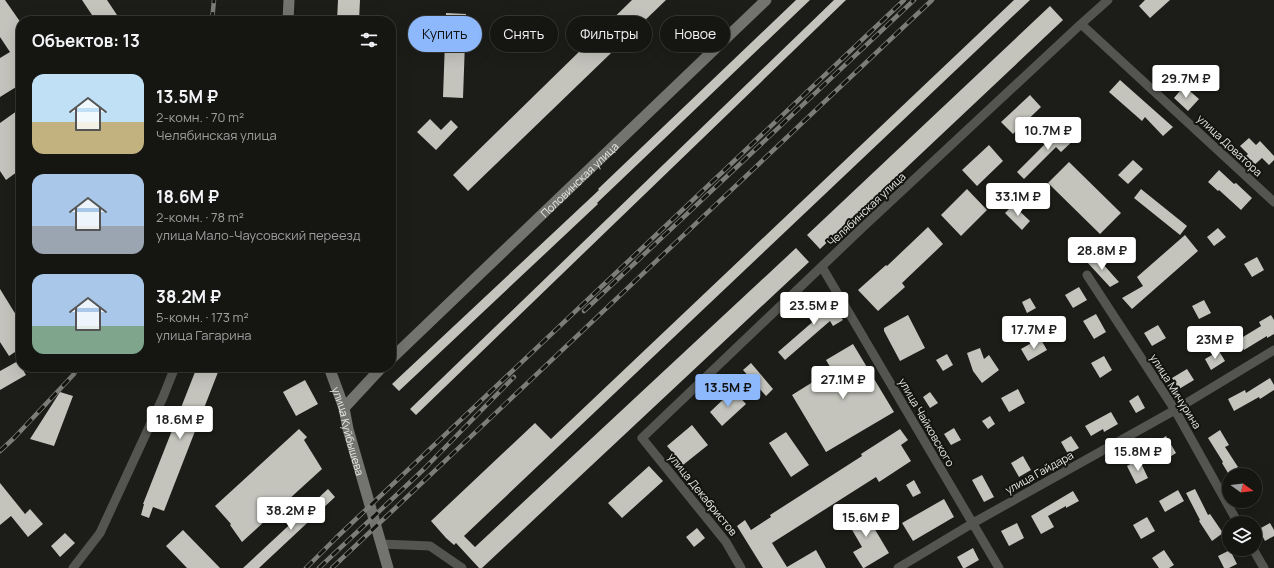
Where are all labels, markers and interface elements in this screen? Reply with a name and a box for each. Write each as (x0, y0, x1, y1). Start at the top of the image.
chip: Купить (408, 16, 482, 52)
chip: Снять (490, 16, 558, 52)
chip: Фильтры (566, 16, 652, 52)
chip: Новое (660, 16, 730, 52)
text: Объектов: 13 (32, 29, 140, 52)
icon: filters (358, 29, 380, 51)
pin: 29.7M ₽ (1149, 65, 1223, 99)
text: 29.7M ₽ (1161, 69, 1211, 87)
text: 13.5M ₽ (156, 85, 218, 108)
icon: home (64, 90, 112, 138)
text: 2-комн. · 70 m² (156, 108, 244, 126)
street label: улица Доватора (1194, 111, 1266, 179)
pin: 10.7M ₽ (1011, 117, 1085, 151)
text: 10.7M ₽ (1024, 121, 1072, 139)
text: Челябинская улица (156, 126, 277, 144)
street label: Половинская улица (537, 138, 621, 220)
street label: Челябинская улица (824, 169, 908, 249)
pin: 33.1M ₽ (981, 183, 1055, 217)
text: 18.6M ₽ (156, 185, 219, 208)
text: 33.1M ₽ (995, 187, 1041, 205)
icon: home (64, 190, 112, 238)
text: 2-комн. · 78 m² (156, 208, 244, 226)
text: улица Мало-Чаусовский переезд (156, 226, 361, 244)
pin: 28.8M ₽ (1065, 237, 1139, 271)
text: 28.8M ₽ (1077, 241, 1127, 259)
text: 38.2M ₽ (156, 285, 221, 308)
icon: home (64, 290, 112, 338)
pin: 23.5M ₽ (777, 292, 851, 326)
text: 23.5M ₽ (789, 296, 839, 314)
text: 5-комн. · 173 m² (156, 308, 249, 326)
pin: 17.7M ₽ (997, 316, 1071, 350)
text: 17.7M ₽ (1011, 320, 1057, 338)
text: улица Гагарина (156, 326, 252, 344)
pin: 23M ₽ (1187, 326, 1243, 360)
text: 23M ₽ (1196, 330, 1234, 348)
street label: улица Мичурина (1147, 351, 1205, 431)
pin: 27.1M ₽ (806, 366, 880, 400)
text: 27.1M ₽ (820, 370, 866, 388)
pin: 13.5M ₽ (691, 374, 765, 408)
street label: улица Чайковского (896, 375, 959, 469)
text: 13.5M ₽ (704, 378, 752, 396)
street label: улица Куйбышева (329, 384, 368, 477)
pin: 18.6M ₽ (143, 406, 217, 440)
text: 18.6M ₽ (156, 410, 204, 428)
pin: 15.8M ₽ (1101, 438, 1175, 472)
text: 15.8M ₽ (1114, 442, 1162, 460)
street label: улица Гайдара (1002, 447, 1076, 497)
street label: улица Декабристов (665, 449, 741, 539)
north arrow (1222, 468, 1262, 508)
map controls (1222, 468, 1262, 556)
pin: 38.2M ₽ (254, 497, 328, 531)
text: 38.2M ₽ (266, 501, 316, 519)
pin: 15.6M ₽ (829, 504, 903, 538)
text: 15.6M ₽ (842, 508, 890, 526)
button: layers (1222, 516, 1262, 556)

